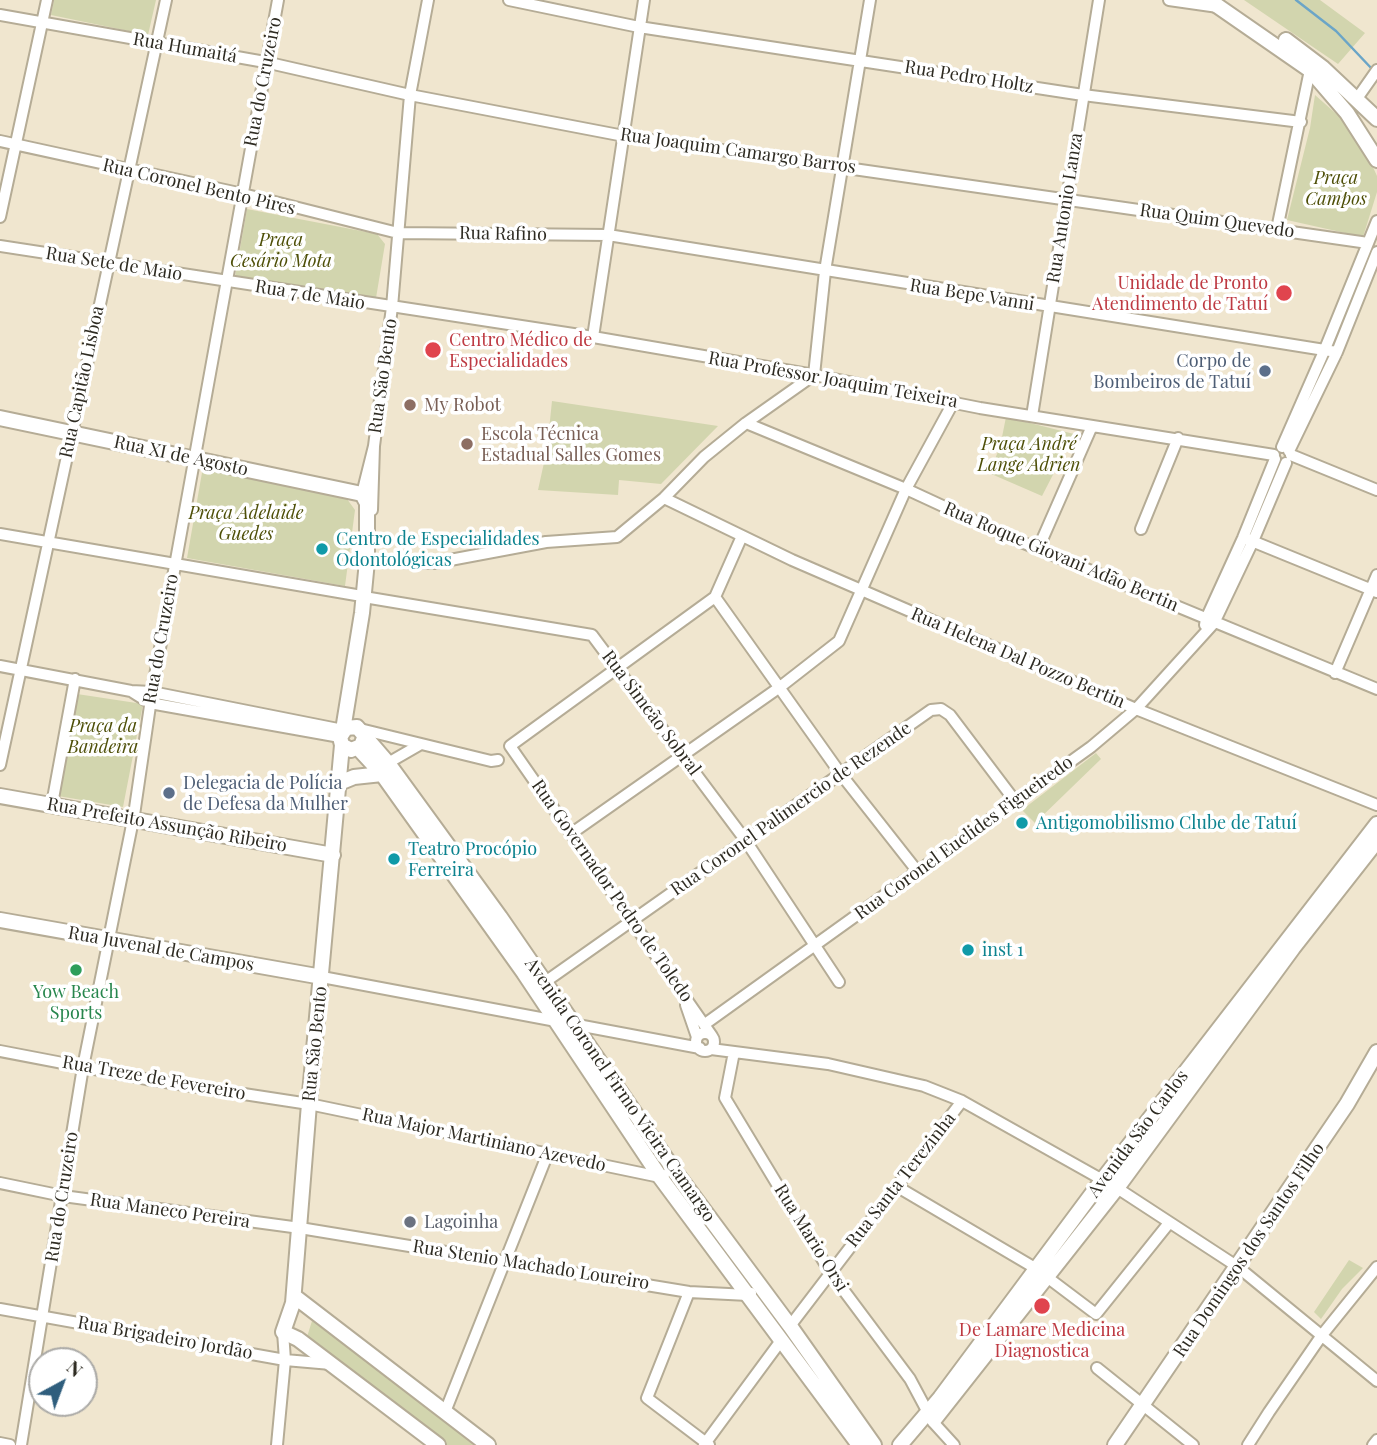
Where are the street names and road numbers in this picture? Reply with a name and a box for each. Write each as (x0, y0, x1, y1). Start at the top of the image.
street label: Rua do Cruzeiro (240, 15, 286, 149)
street label: Rua Humaitá (131, 28, 239, 68)
street label: Rua Pedro Holtz (903, 56, 1035, 98)
street label: Rua Joaquim Camargo Barros (619, 124, 857, 178)
street label: Rua Antonio Lanza (1042, 131, 1088, 285)
street label: Rua Coronel Bento Pires (100, 154, 298, 220)
street label: Rua Quim Quevedo (1138, 199, 1296, 243)
street label: Rua Rafino (459, 222, 547, 246)
street label: Rua Sete de Maio (44, 243, 184, 285)
street label: Rua Bepe Vanni (908, 274, 1036, 316)
street label: Rua 7 de Maio (253, 276, 367, 314)
street label: Rua Capitão Lisboa (55, 304, 109, 460)
street label: Rua São Bento (364, 317, 402, 435)
street label: Rua Professor Joaquim Teixeira (707, 347, 959, 413)
street label: Rua XI de Agosto (112, 431, 250, 481)
street label: Rua Roque Giovani Adão Bertin (940, 498, 1182, 616)
street label: Rua do Cruzeiro (139, 572, 183, 706)
street label: Rua Helena Dal Pozzo Bertin (908, 603, 1128, 713)
street label: Rua Simeão Sobral (597, 646, 705, 780)
street label: Rua Coronel Palimercio de Rezende (667, 717, 915, 901)
street label: Rua Coronel Euclides Figueiredo (851, 752, 1077, 924)
street label: Rua Governador Pedro de Toledo (527, 776, 697, 1006)
street label: Rua Prefeito Assunção Ribeiro (45, 793, 289, 857)
street label: Rua Juvenal de Campos (66, 922, 256, 976)
street label: Avenida Coronel Firmo Vieira Camargo (520, 954, 720, 1226)
street label: Rua São Bento (298, 985, 332, 1103)
street label: Rua Treze de Fevereiro (61, 1051, 247, 1105)
street label: Avenida São Carlos (1083, 1066, 1193, 1202)
street label: Rua Major Martiniano Azevedo (360, 1104, 608, 1176)
street label: Rua Santa Terezinha (842, 1108, 960, 1252)
street label: Rua do Cruzeiro (41, 1130, 83, 1264)
street label: Rua Domingos dos Santos Filho (1169, 1139, 1329, 1361)
street label: Rua Mario Orsi (769, 1180, 853, 1296)
street label: Rua Maneco Pereira (89, 1189, 251, 1233)
street label: Rua Stenio Machado Loureiro (411, 1236, 651, 1294)
street label: Rua Brigadeiro Jordão (76, 1312, 254, 1364)

